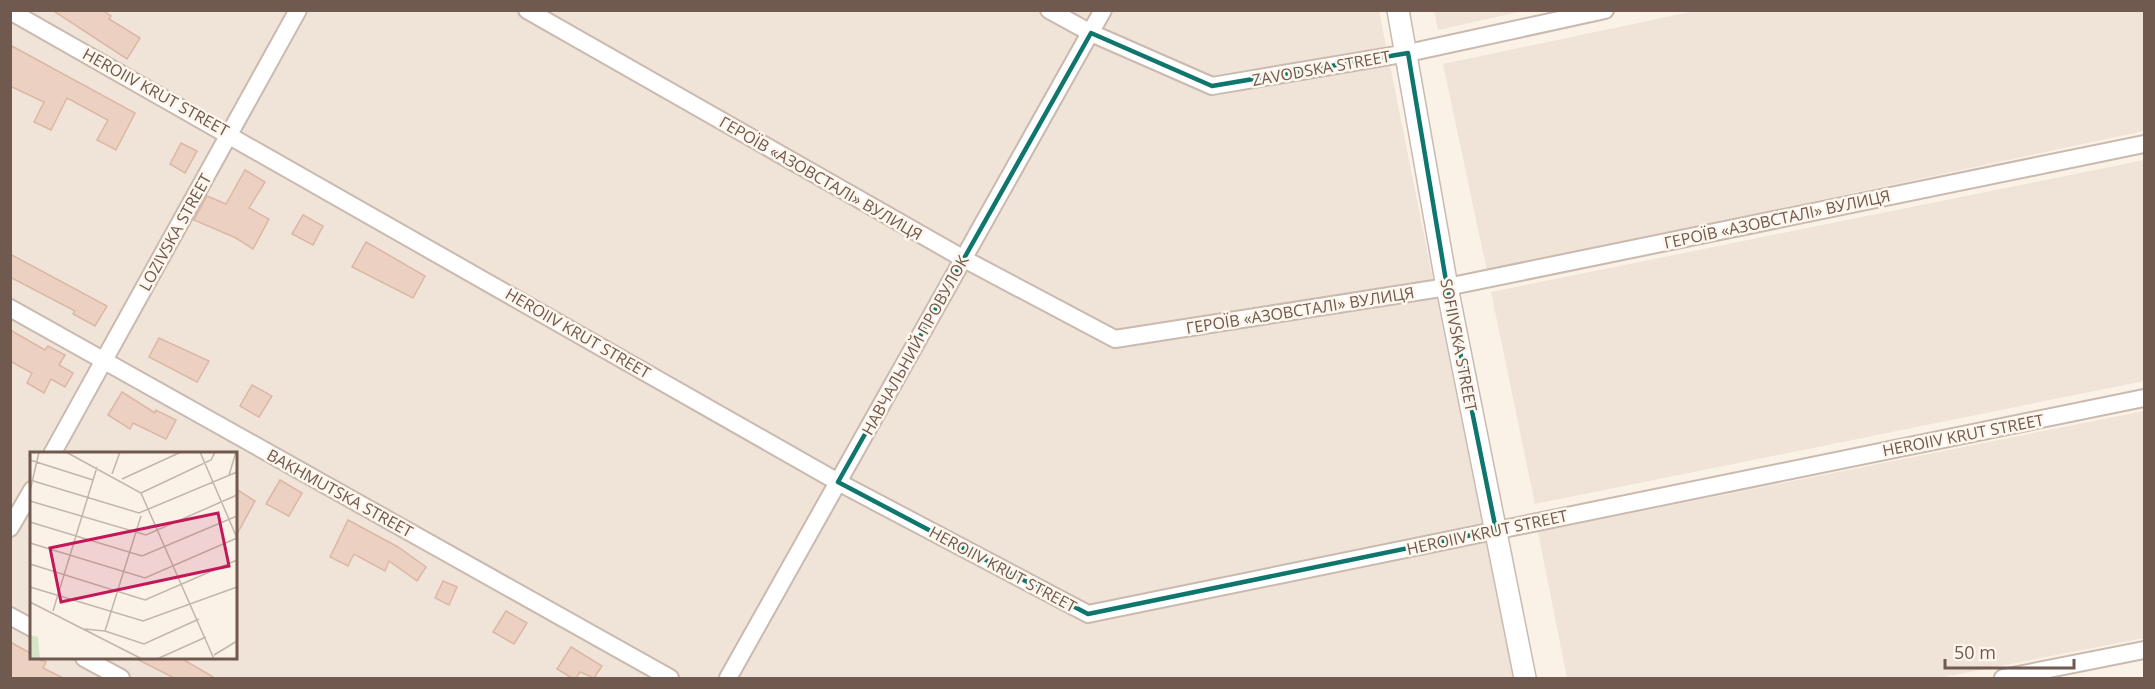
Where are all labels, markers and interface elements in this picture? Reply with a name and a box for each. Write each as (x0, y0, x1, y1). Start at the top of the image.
street label: HEROIIV KRUT STREET (79, 43, 233, 141)
street label: ZAVODSKA STREET (1250, 45, 1392, 91)
street label: ГЕРОЇВ «АЗОВСТАЛІ» ВУЛИЦЯ (716, 111, 926, 245)
street label: LOZIVSKA STREET (134, 169, 216, 295)
street label: ГЕРОЇВ «АЗОВСТАЛІ» ВУЛИЦЯ (1662, 184, 1892, 254)
street label: НАВЧАЛЬНИЙ ПРОВУЛОК (856, 251, 974, 439)
street label: SOFIIVSKA STREET (1435, 277, 1483, 413)
street label: ГЕРОЇВ «АЗОВСТАЛІ» ВУЛИЦЯ (1184, 281, 1416, 339)
street label: HEROIIV KRUT STREET (501, 282, 655, 384)
street label: HEROIIV KRUT STREET (1880, 409, 2046, 461)
street label: BAKHMUTSKA STREET (263, 444, 417, 542)
inset map (30, 452, 237, 659)
street label: HEROIIV KRUT STREET (1405, 504, 1570, 560)
street label: HEROIIV KRUT STREET (925, 521, 1081, 617)
scale bar (1945, 632, 2074, 670)
text: 50 m (1954, 640, 1996, 664)

